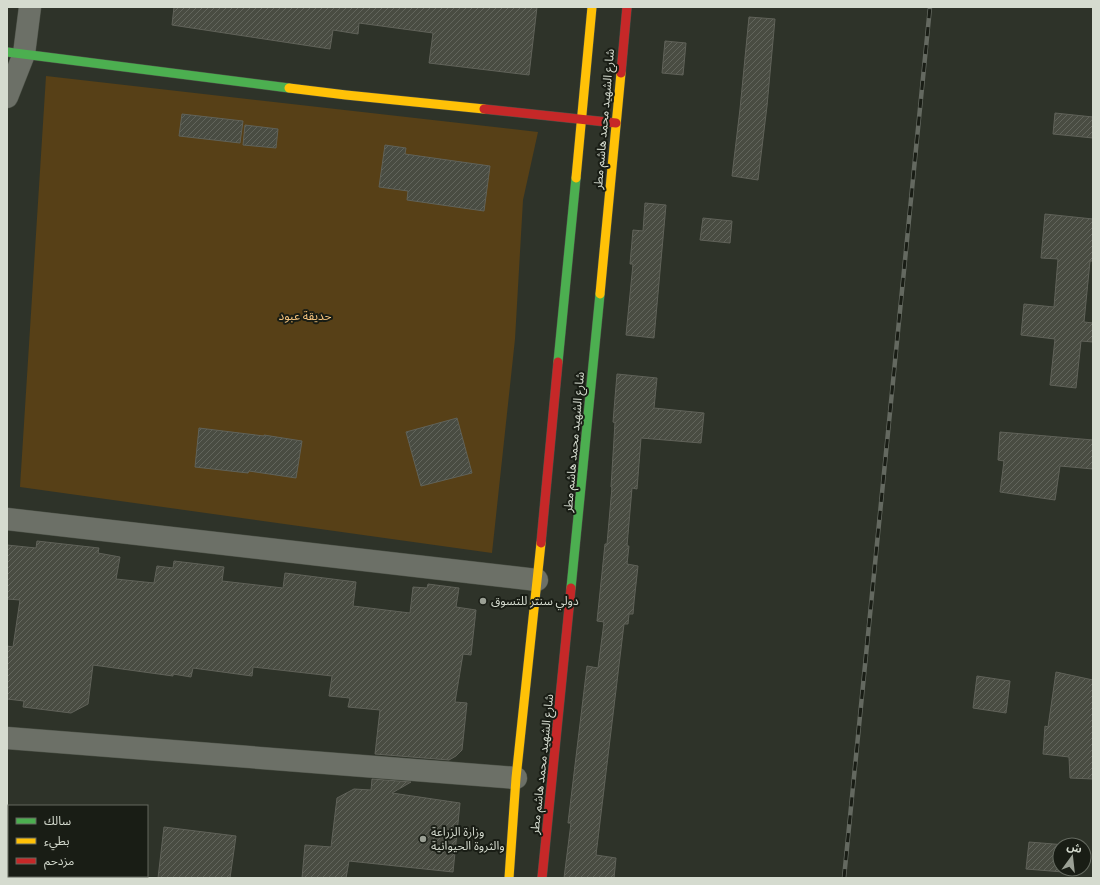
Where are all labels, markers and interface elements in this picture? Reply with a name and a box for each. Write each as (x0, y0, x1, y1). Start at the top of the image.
street label: شارع الشهيد محمد هاشم مطر (591, 48, 619, 191)
park label: حديقة عبود (278, 309, 332, 323)
street label: شارع الشهيد محمد هاشم مطر (561, 371, 589, 514)
place label: دولي سنتر للتسوق (491, 594, 579, 611)
marker: دولي سنتر للتسوق (478, 596, 488, 606)
street label: شارع الشهيد محمد هاشم مطر (528, 693, 558, 836)
legend (8, 805, 148, 877)
text: سالك (44, 814, 71, 827)
place label: وزارة الزراعة والثروة الحيوانية (431, 825, 505, 853)
text: بطيء (44, 834, 70, 851)
marker: وزارة الزراعة والثروة الحيوانية (418, 834, 428, 844)
north arrow (1052, 837, 1092, 877)
text: ش (1065, 840, 1083, 856)
text: مزدحم (44, 854, 74, 870)

